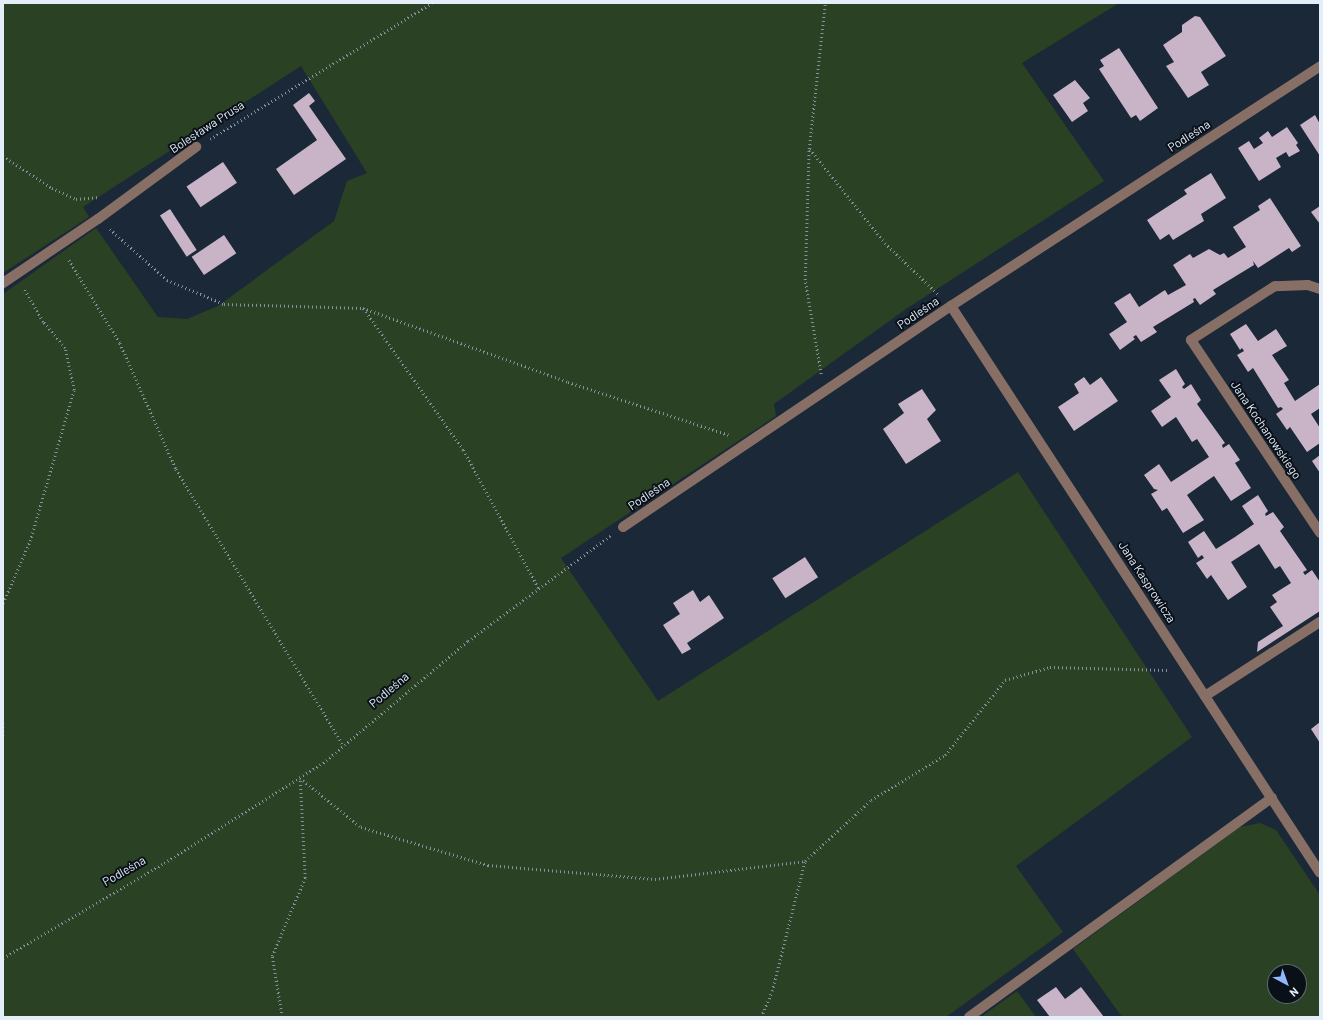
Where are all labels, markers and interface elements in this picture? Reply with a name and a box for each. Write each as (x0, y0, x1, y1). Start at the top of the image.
street label: Bolesława Prusa (167, 98, 247, 156)
street label: Podleśna (1165, 117, 1213, 155)
street label: Podleśna (894, 294, 942, 332)
street label: Jana Kochanowskiego (1228, 378, 1304, 482)
street label: Podleśna (625, 475, 673, 513)
street label: Jana Kasprowicza (1115, 539, 1179, 625)
street label: Podleśna (366, 669, 412, 711)
street label: Podleśna (100, 853, 148, 889)
north arrow (1267, 964, 1307, 1004)
text: N (1288, 985, 1302, 1000)

